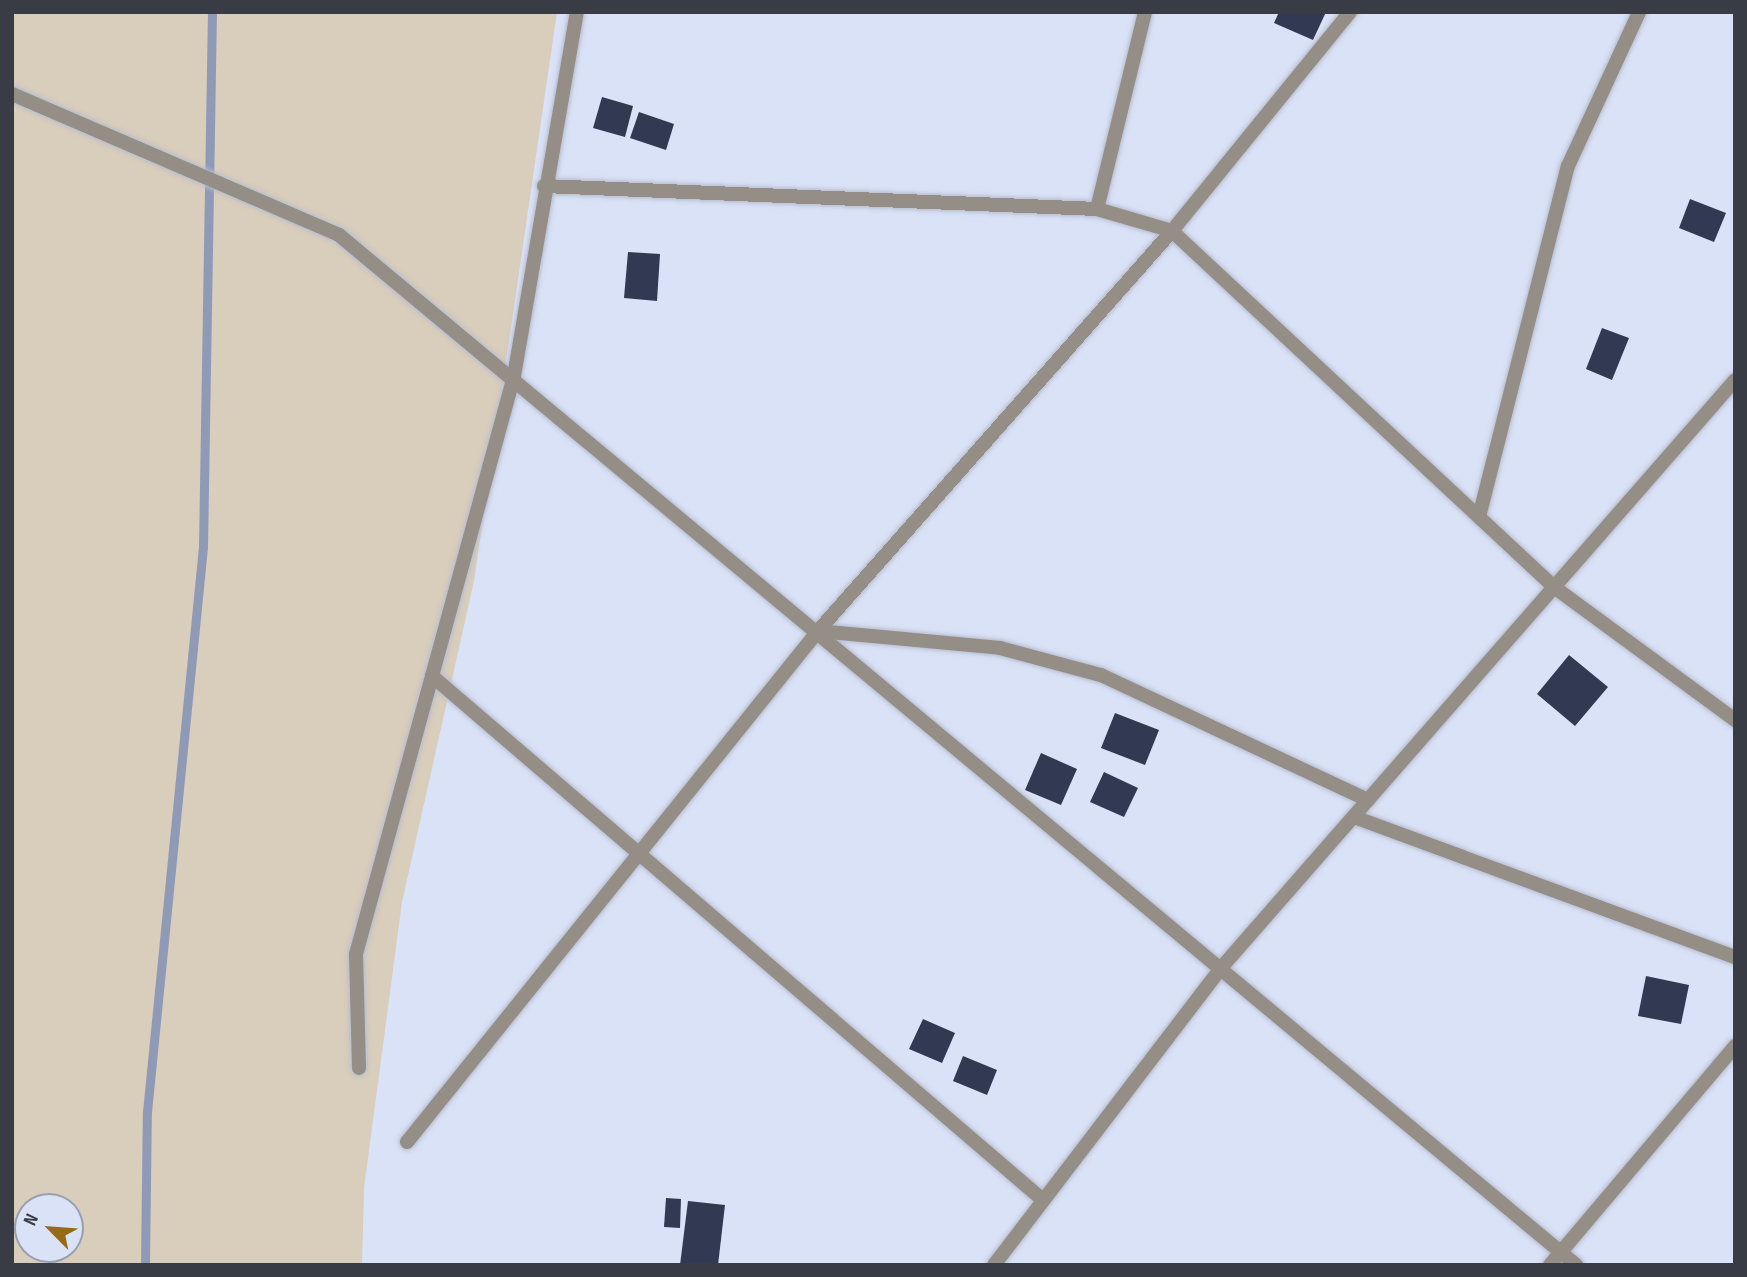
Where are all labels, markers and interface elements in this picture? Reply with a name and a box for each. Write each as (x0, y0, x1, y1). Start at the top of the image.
north arrow (14, 1193, 84, 1263)
text: N (19, 1210, 44, 1229)

